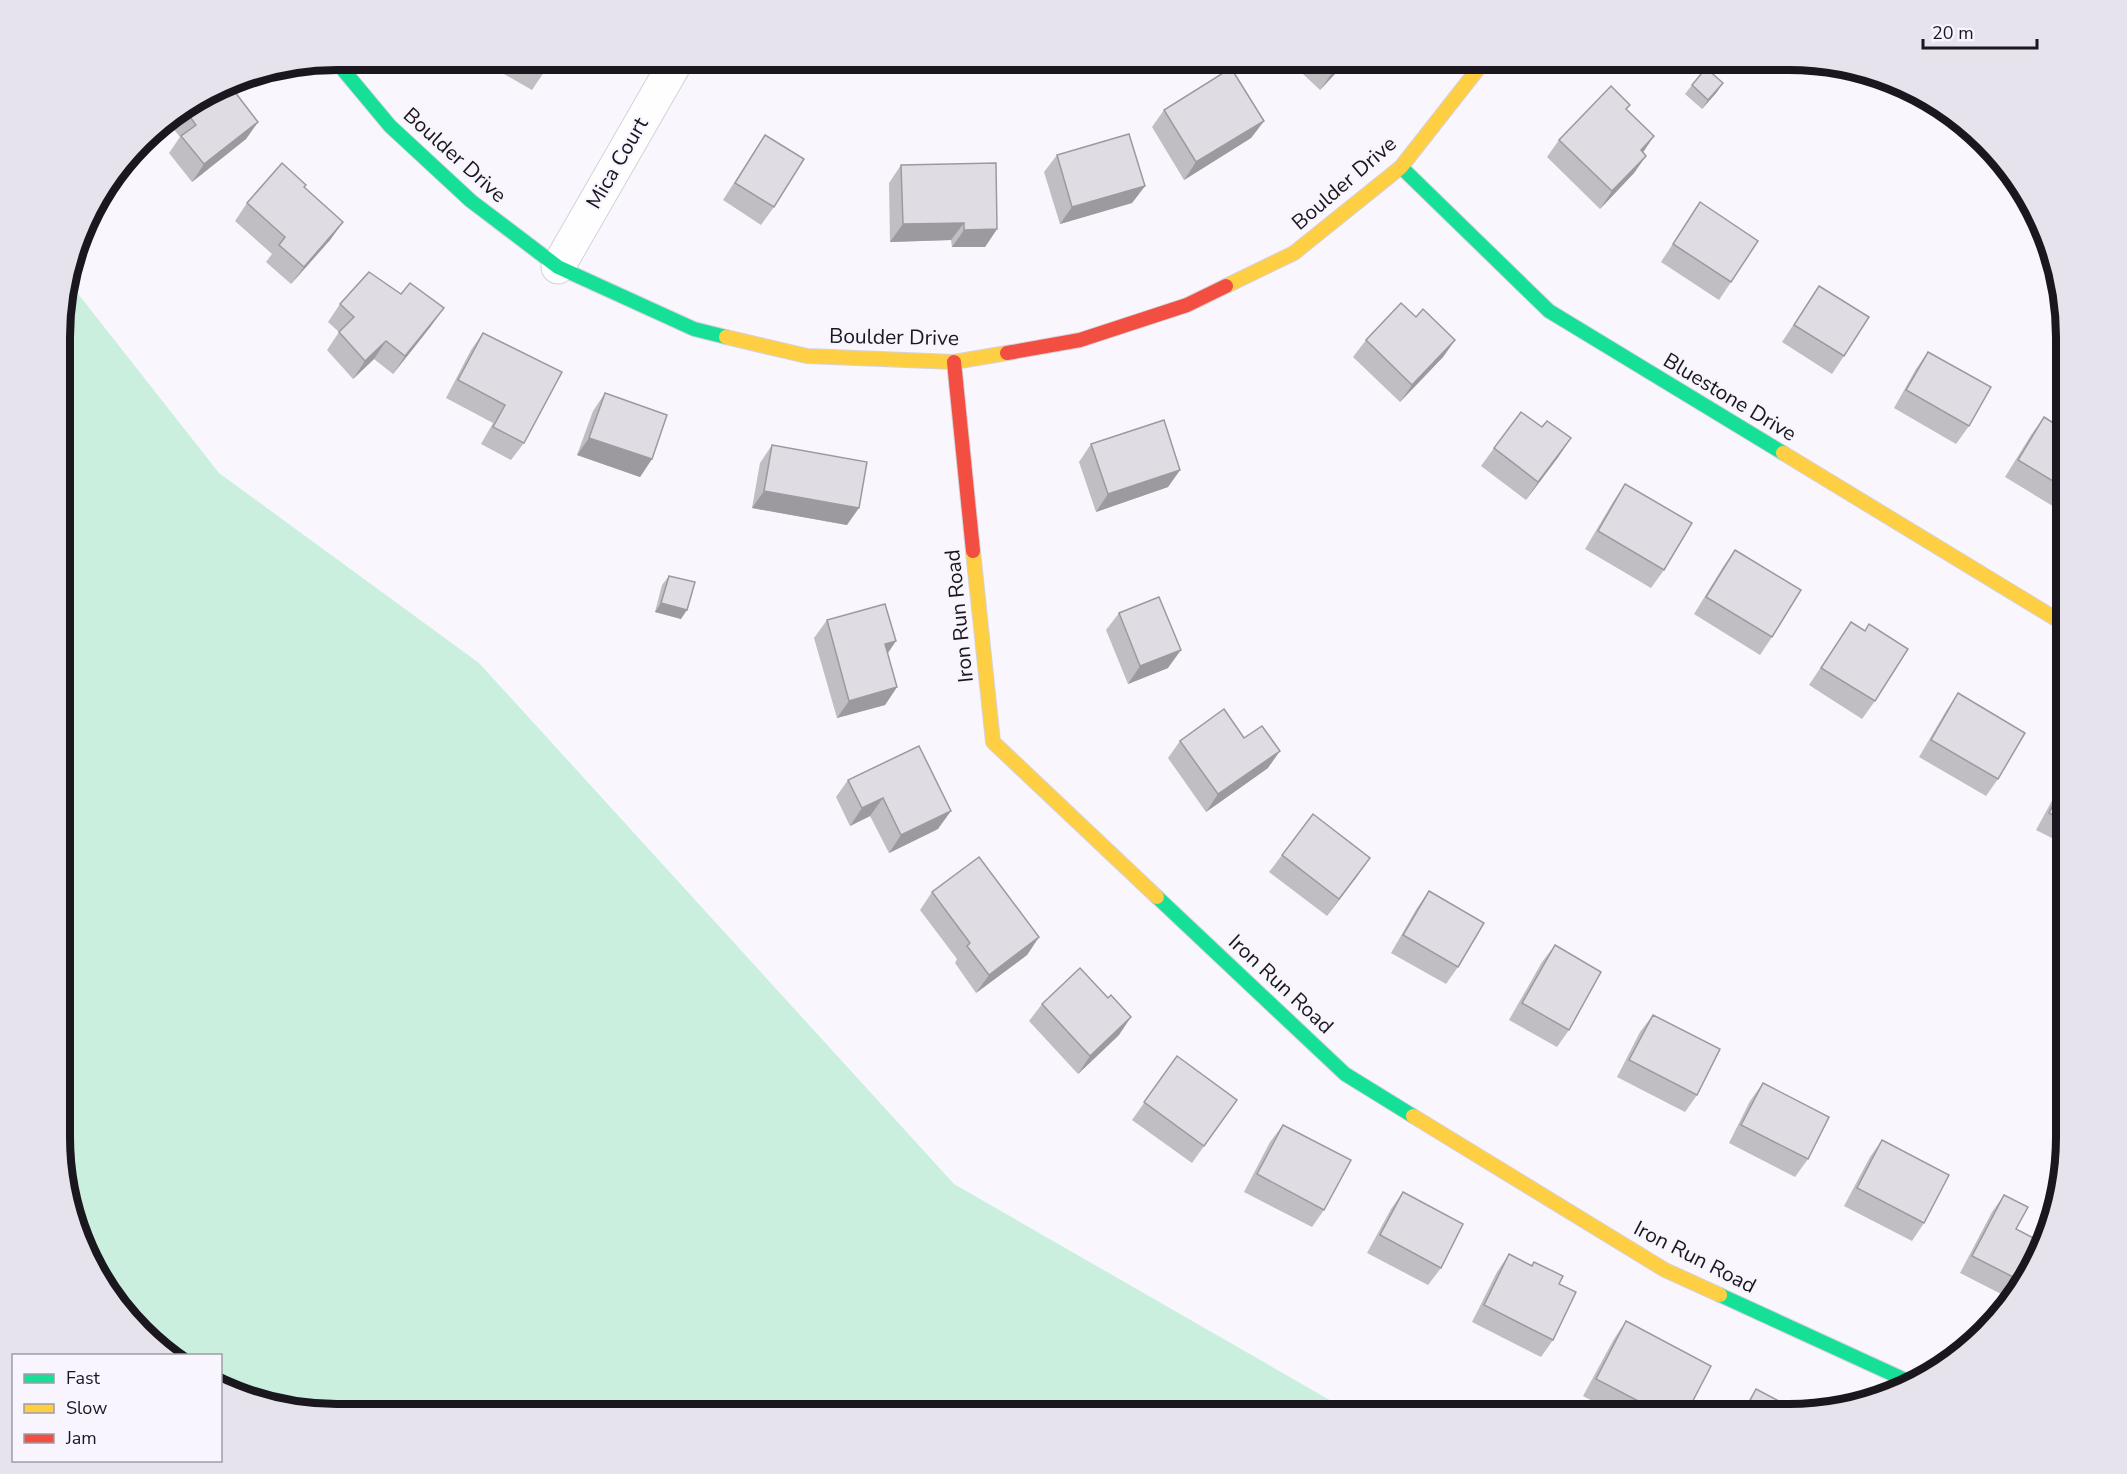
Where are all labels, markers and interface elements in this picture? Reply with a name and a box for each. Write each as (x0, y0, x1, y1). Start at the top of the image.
scale bar (1923, 12, 2037, 50)
text: 20 m (1932, 21, 1974, 45)
street label: Boulder Drive (397, 101, 513, 209)
street label: Mica Court (580, 112, 655, 214)
street label: Boulder Drive (1286, 130, 1402, 236)
street label: Boulder Drive (829, 322, 959, 352)
street label: Bluestone Drive (1658, 346, 1802, 448)
street label: Iron Run Road (938, 548, 980, 684)
street label: Iron Run Road (1223, 928, 1339, 1040)
street label: Iron Run Road (1629, 1214, 1761, 1300)
legend (12, 1354, 222, 1462)
text: Fast (66, 1366, 101, 1390)
text: Slow (66, 1396, 107, 1420)
text: Jam (65, 1426, 97, 1450)

